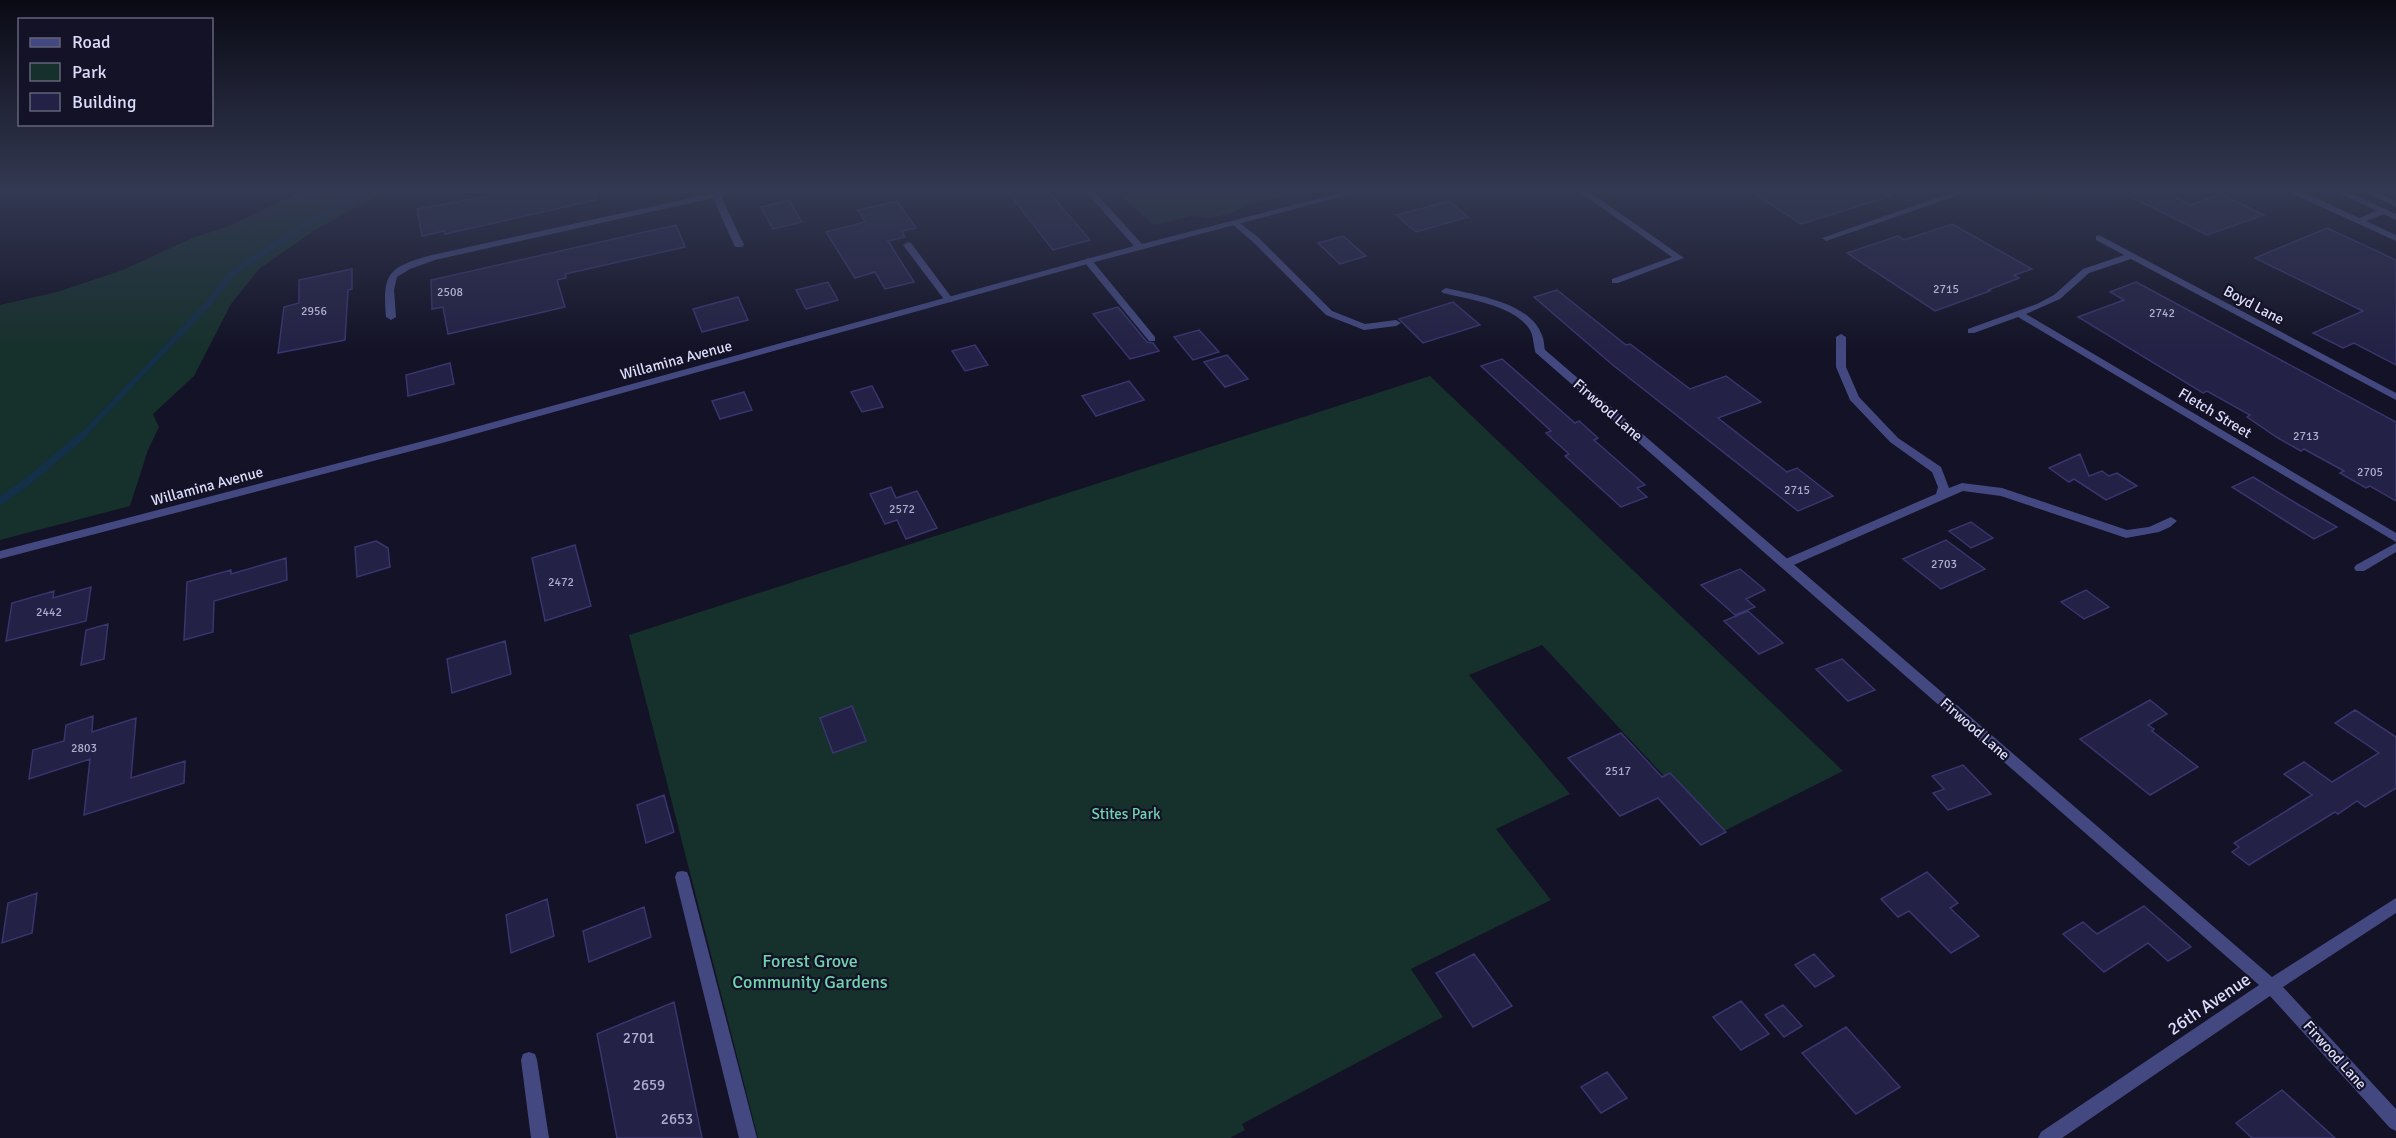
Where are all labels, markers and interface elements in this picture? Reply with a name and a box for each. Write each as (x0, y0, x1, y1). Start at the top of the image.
legend (18, 18, 213, 126)
text: Road (72, 31, 111, 53)
text: Park (72, 61, 107, 83)
text: Building (72, 91, 136, 113)
house number: 2715 (1933, 282, 1959, 297)
street label: Boyd Lane (2221, 282, 2287, 328)
house number: 2508 (437, 285, 463, 300)
house number: 2956 (301, 304, 327, 319)
house number: 2742 (2149, 306, 2175, 321)
street label: Willamina Avenue (618, 336, 734, 384)
street label: Firwood Lane (1570, 375, 1646, 445)
street label: Fletch Street (2175, 384, 2255, 442)
house number: 2713 (2293, 429, 2319, 444)
street label: Willamina Avenue (149, 462, 265, 510)
house number: 2705 (2357, 465, 2383, 480)
house number: 2715 (1784, 483, 1810, 498)
house number: 2572 (889, 502, 915, 517)
house number: 2703 (1931, 557, 1957, 572)
house number: 2472 (548, 575, 574, 590)
house number: 2442 (36, 605, 62, 620)
street label: Firwood Lane (1937, 694, 2013, 764)
house number: 2803 (71, 741, 97, 756)
house number: 2517 (1605, 764, 1631, 779)
park label: Stites Park (1091, 805, 1161, 823)
park label: Forest Grove Community Gardens (732, 950, 888, 993)
street label: 26th Avenue (2163, 968, 2255, 1040)
street label: Firwood Lane (2299, 1017, 2371, 1093)
house number: 2701 (623, 1029, 655, 1047)
house number: 2659 (633, 1076, 665, 1094)
house number: 2653 (661, 1110, 693, 1128)

